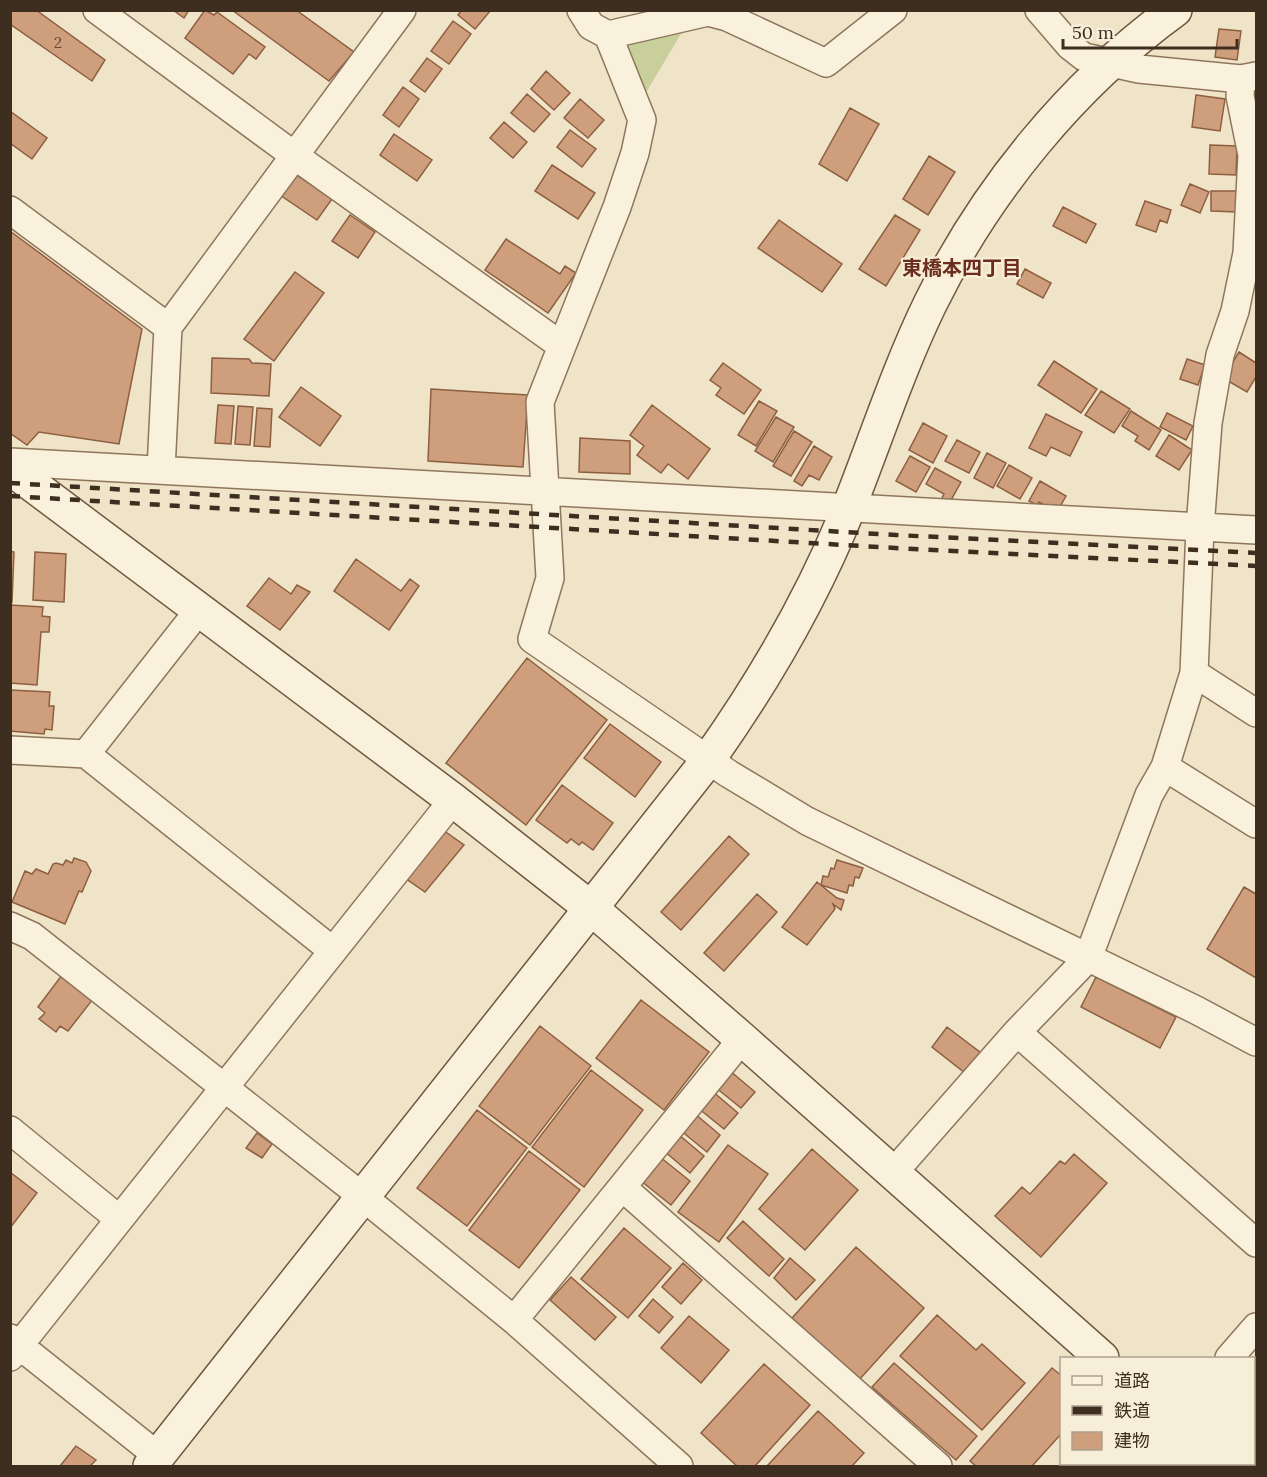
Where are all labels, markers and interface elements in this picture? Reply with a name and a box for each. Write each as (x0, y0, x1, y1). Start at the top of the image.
scale bar (1063, 12, 1237, 50)
text: 50 m (1072, 21, 1114, 44)
house number: 2 (54, 33, 62, 52)
district label: 東橋本四丁目 (902, 255, 1022, 280)
legend (1060, 1357, 1255, 1465)
text: 道路 (1114, 1369, 1150, 1392)
text: 鉄道 (1114, 1399, 1150, 1422)
text: 建物 (1114, 1429, 1150, 1452)

